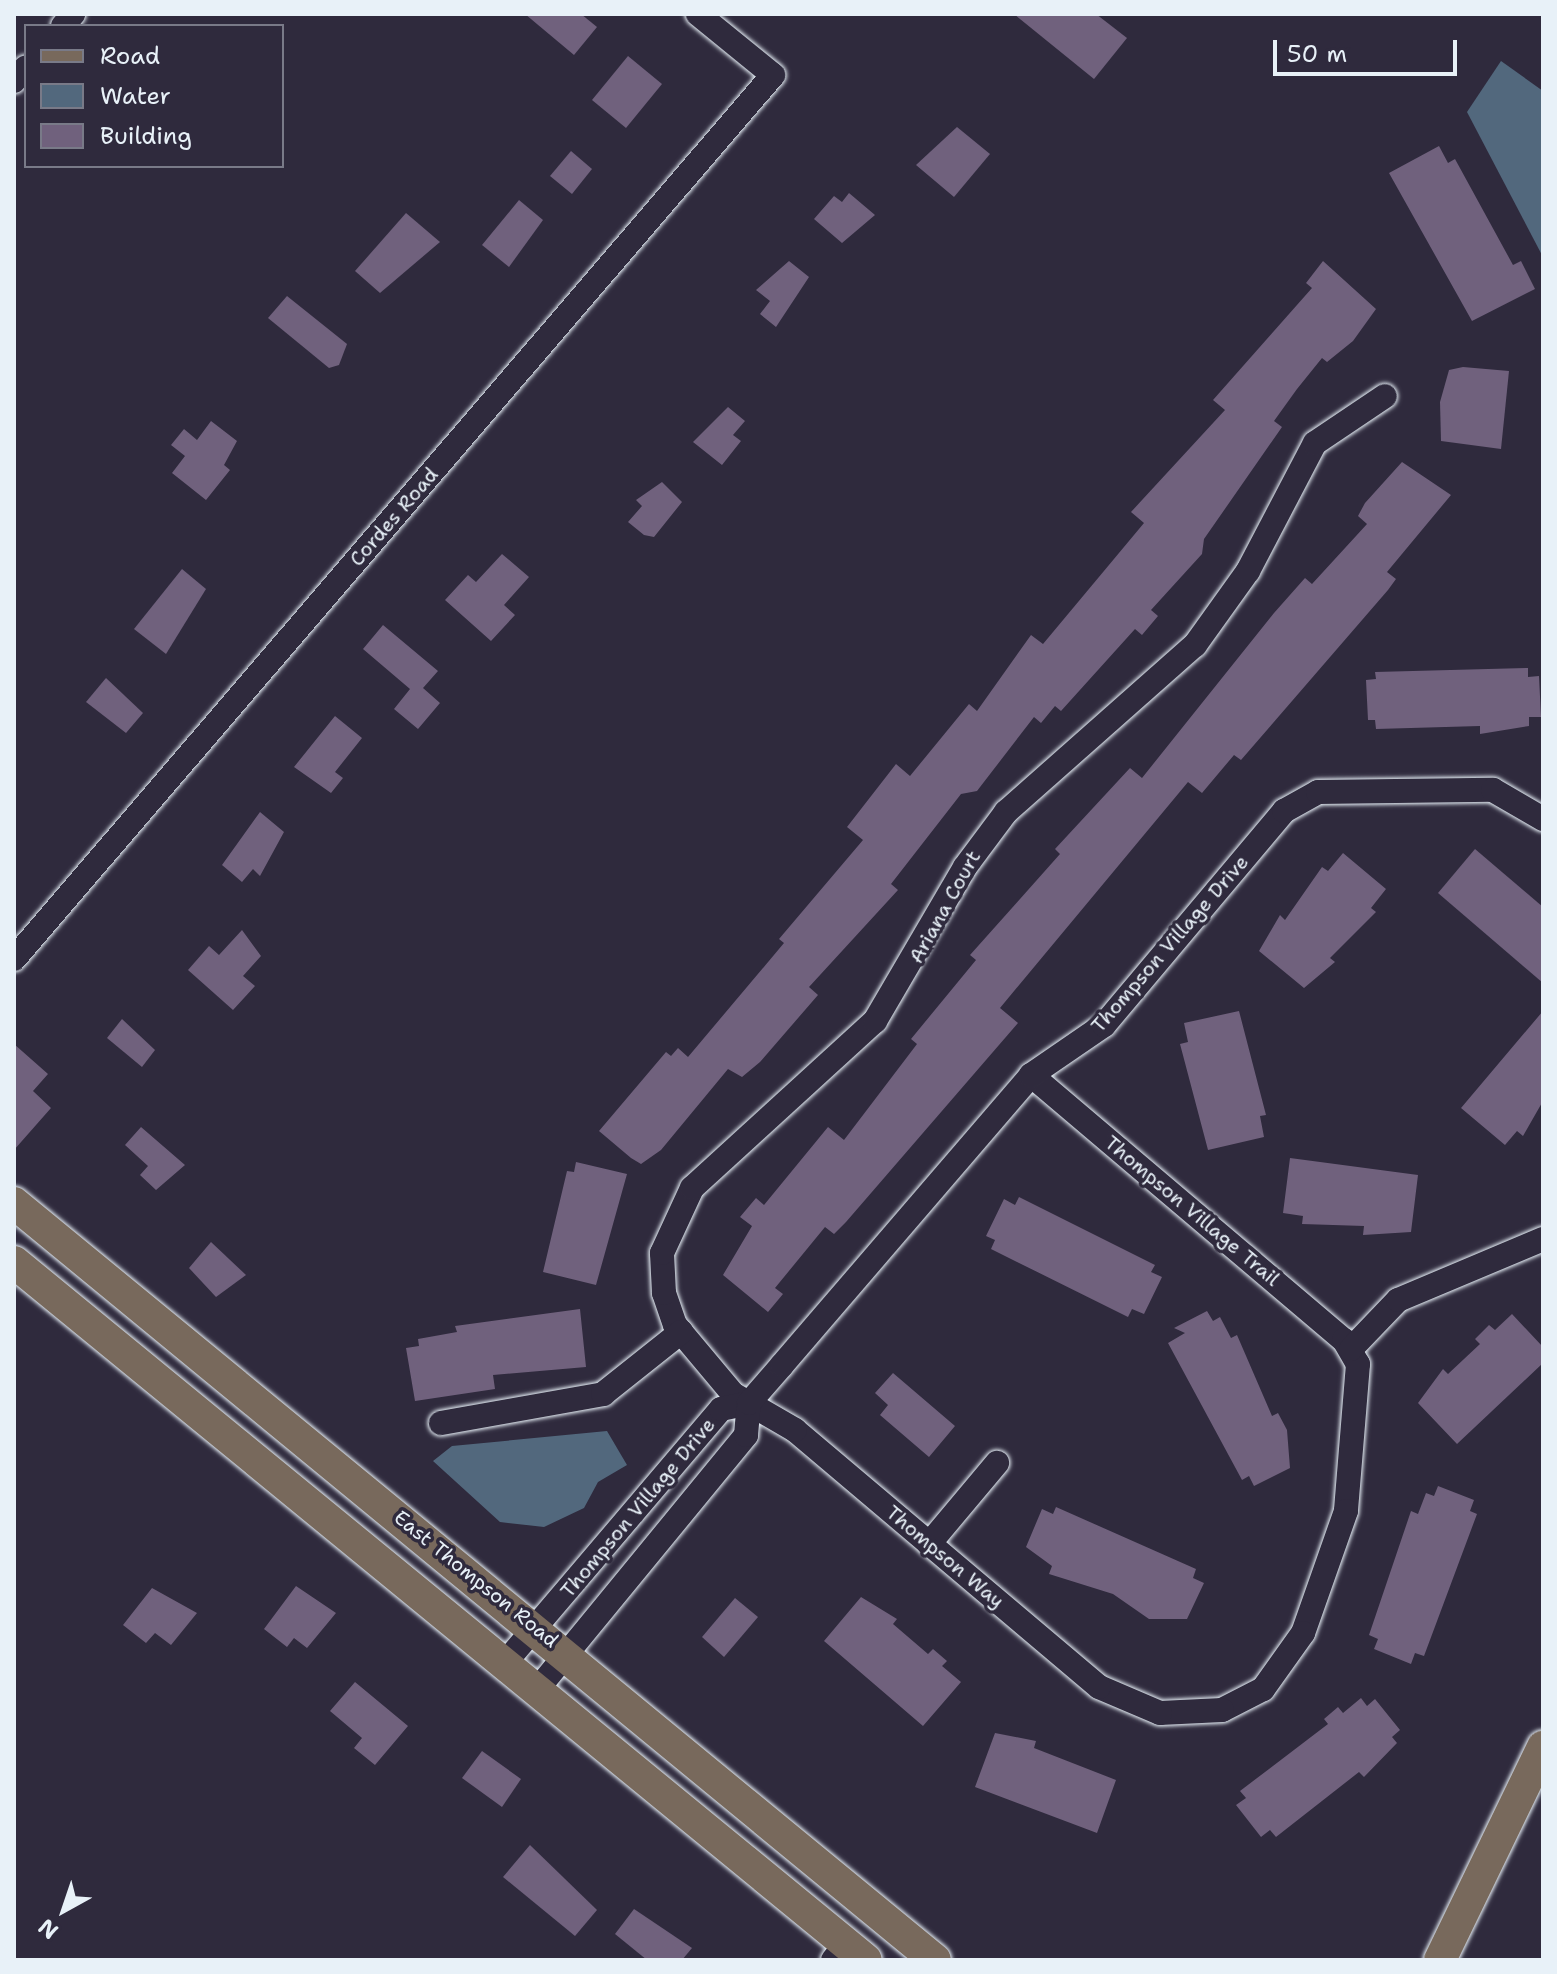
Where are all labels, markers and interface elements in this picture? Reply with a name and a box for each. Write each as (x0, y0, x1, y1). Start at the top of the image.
legend (24, 24, 284, 168)
scale bar (1277, 24, 1461, 74)
text: 50 m (1287, 38, 1347, 70)
text: Road (100, 40, 160, 72)
text: Water (100, 80, 171, 112)
text: Building (100, 120, 192, 152)
street label: Cordes Road (345, 463, 443, 571)
street label: Ariana Court (904, 846, 986, 968)
street label: Thompson Village Drive (1086, 850, 1254, 1038)
street label: Thompson Village Trail (1100, 1131, 1284, 1291)
street label: Thompson Village Drive (556, 1413, 720, 1603)
street label: Thompson Way (881, 1501, 1009, 1613)
street label: East Thompson Road (389, 1505, 563, 1653)
north arrow (24, 1870, 104, 1950)
text: N (32, 1912, 64, 1945)

